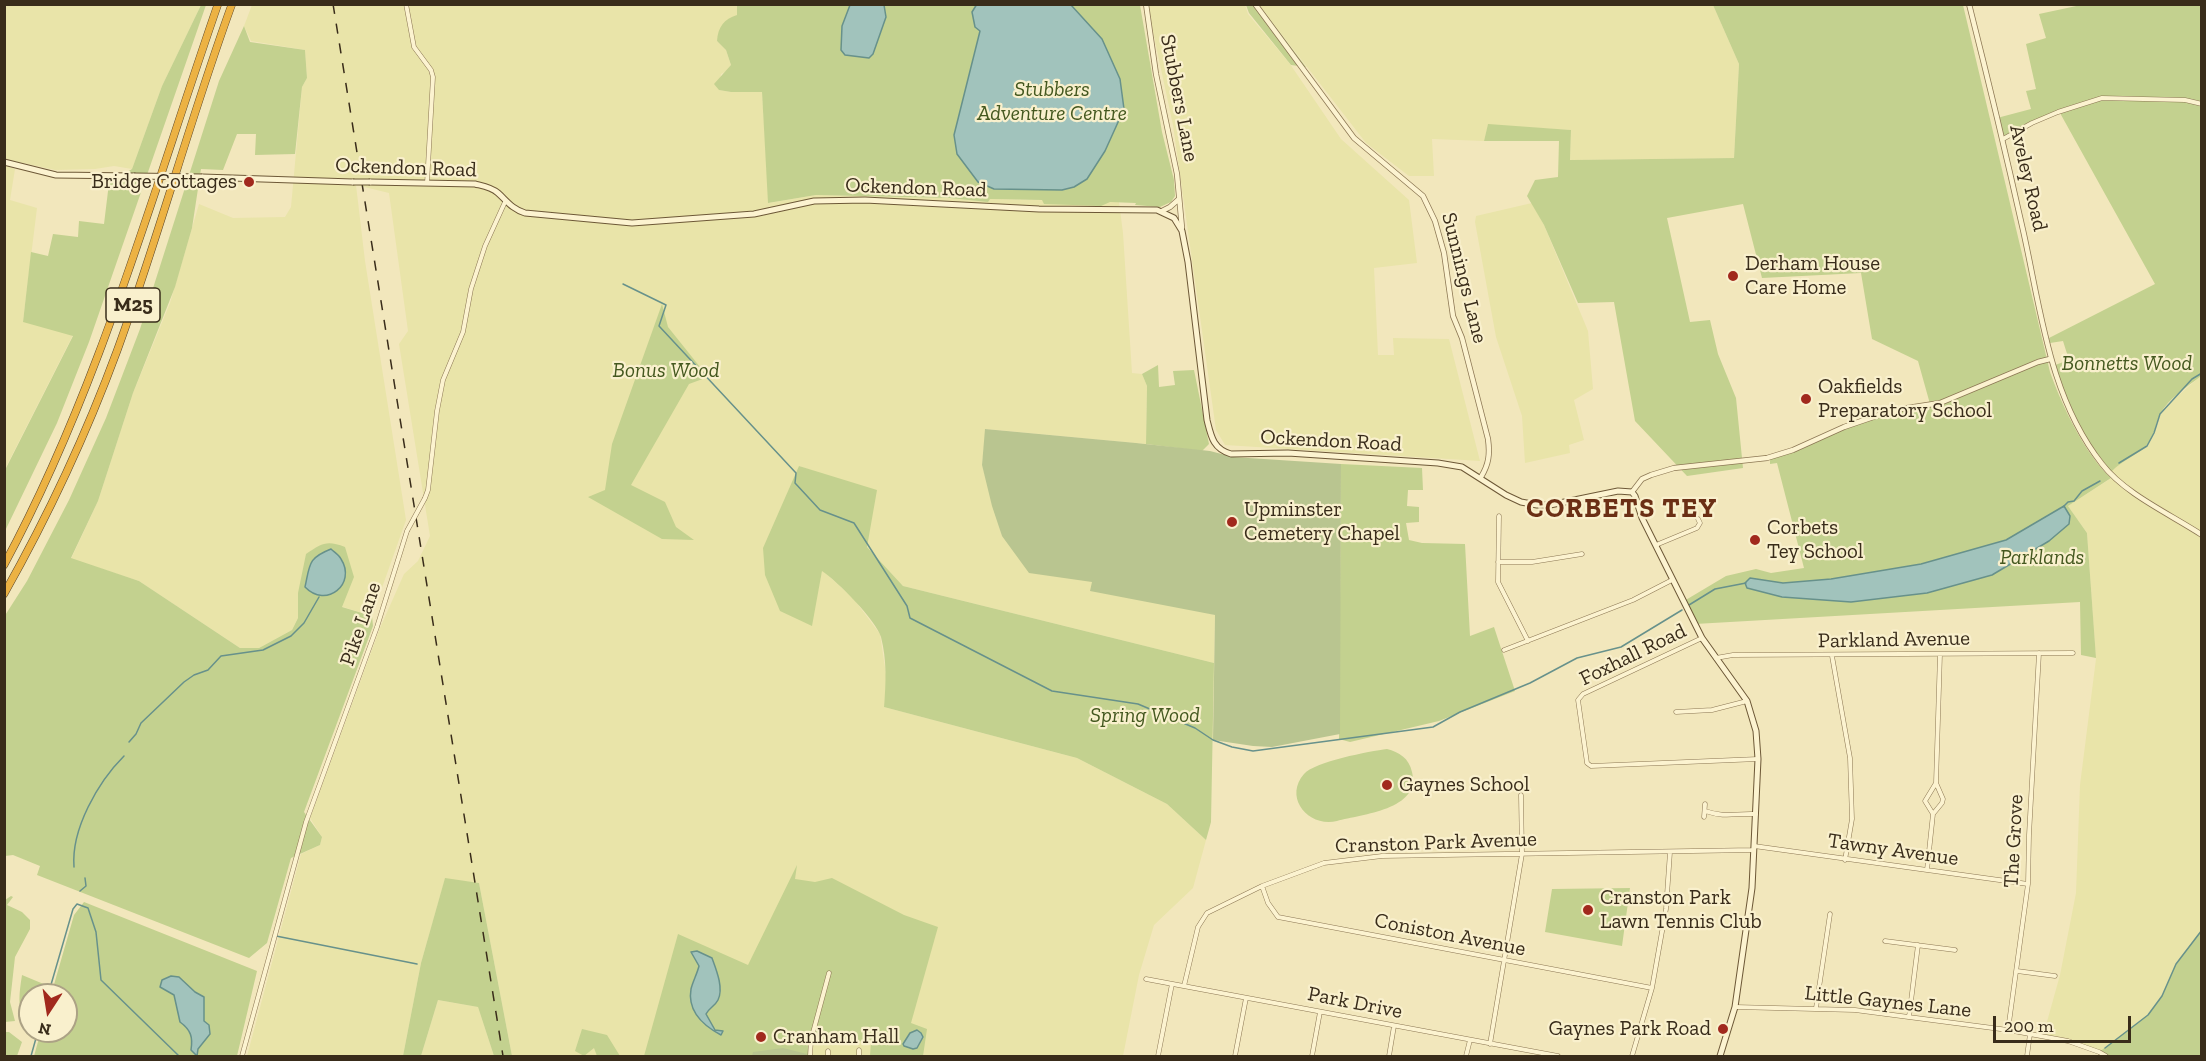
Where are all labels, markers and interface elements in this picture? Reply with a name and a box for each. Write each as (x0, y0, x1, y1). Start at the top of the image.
street label: Stubbers Lane (1154, 32, 1204, 164)
park label: Stubbers Adventure Centre (977, 77, 1127, 127)
street label: Aveley Road (2004, 122, 2052, 234)
street label: Ockendon Road (335, 153, 477, 183)
place label: Bridge Cottages (91, 169, 237, 195)
street label: Ockendon Road (845, 173, 987, 203)
marker: Bridge Cottages (242, 175, 256, 189)
street label: Sunnings Lane (1436, 210, 1492, 346)
place label: Derham House Care Home (1745, 251, 1880, 301)
marker: Derham House Care Home (1726, 269, 1740, 283)
road number: M25 (106, 288, 160, 322)
park label: Bonnetts Wood (2062, 351, 2192, 377)
park label: Bonus Wood (613, 358, 719, 384)
place label: Oakfields Preparatory School (1818, 374, 1992, 424)
marker: Oakfields Preparatory School (1799, 392, 1813, 406)
street label: Ockendon Road (1260, 425, 1402, 457)
district label: CORBETS TEY (1526, 493, 1718, 525)
place label: Upminster Cemetery Chapel (1244, 497, 1400, 547)
marker: Upminster Cemetery Chapel (1225, 515, 1239, 529)
place label: Corbets Tey School (1767, 515, 1863, 565)
marker: Corbets Tey School (1748, 533, 1762, 547)
park label: Parklands (2000, 545, 2084, 571)
street label: Pike Lane (335, 579, 387, 669)
street label: Foxhall Road (1576, 618, 1690, 692)
street label: Parkland Avenue (1818, 626, 1970, 654)
park label: Spring Wood (1090, 703, 1200, 729)
place label: Gaynes School (1399, 772, 1530, 798)
marker: Gaynes School (1380, 778, 1394, 792)
street label: The Grove (1999, 794, 2029, 888)
street label: Cranston Park Avenue (1335, 827, 1537, 859)
street label: Tawny Avenue (1826, 828, 1960, 872)
place label: Cranston Park Lawn Tennis Club (1600, 885, 1762, 935)
marker: Cranston Park Lawn Tennis Club (1581, 903, 1595, 917)
street label: Coniston Avenue (1372, 908, 1528, 962)
street label: Park Drive (1306, 981, 1404, 1025)
street label: Little Gaynes Lane (1803, 981, 1973, 1023)
north arrow (18, 983, 78, 1043)
scale bar (1996, 1004, 2134, 1042)
text: 200 m (2004, 1015, 2054, 1037)
place label: Gaynes Park Road (1549, 1016, 1711, 1042)
text: N (37, 1019, 53, 1040)
marker: Gaynes Park Road (1716, 1022, 1730, 1036)
place label: Cranham Hall (773, 1024, 899, 1050)
marker: Cranham Hall (754, 1030, 768, 1044)

